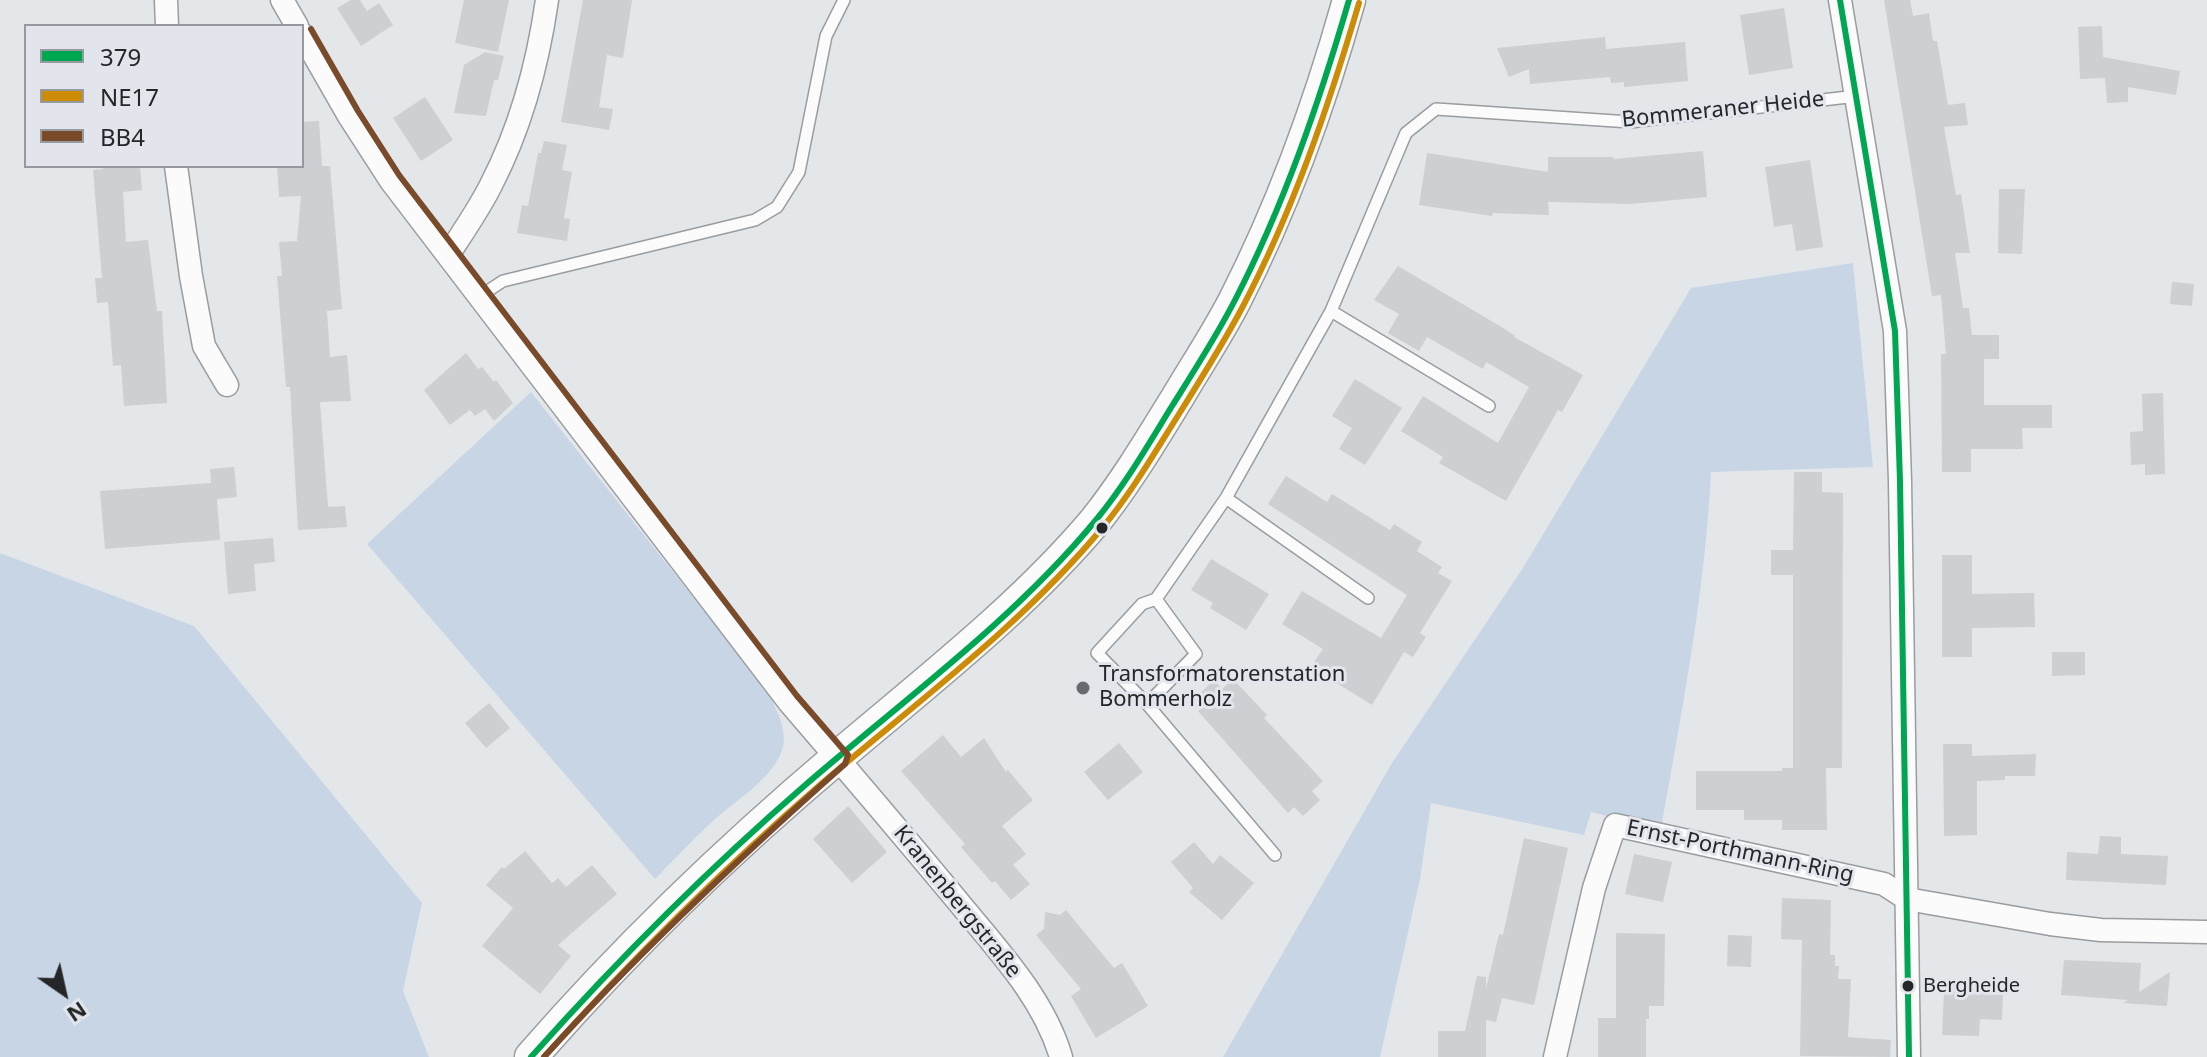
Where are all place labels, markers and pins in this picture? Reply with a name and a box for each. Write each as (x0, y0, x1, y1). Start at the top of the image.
unlabelled marker (1094, 520, 1110, 536)
place label: Transformatorenstation Bommerholz (1099, 662, 1345, 714)
marker: Transformatorenstation Bommerholz (1074, 679, 1092, 697)
place label: Bergheide (1923, 974, 2020, 998)
marker: Bergheide (1900, 978, 1916, 994)

